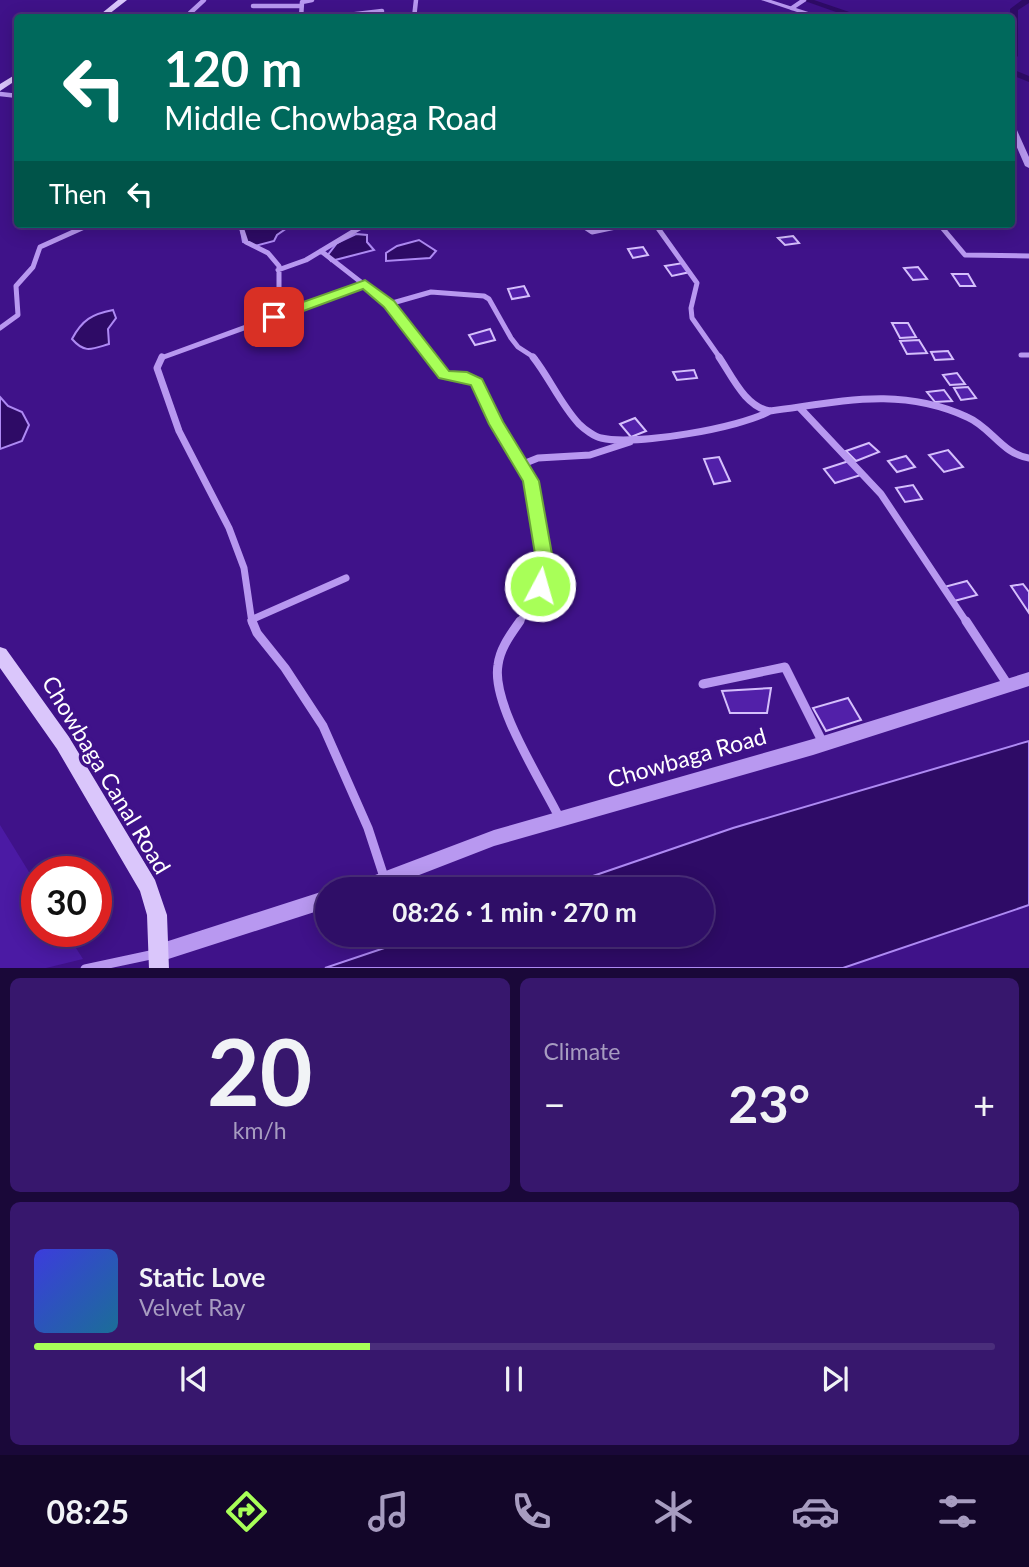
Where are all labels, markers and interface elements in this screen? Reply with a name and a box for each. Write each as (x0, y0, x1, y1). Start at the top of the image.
text: 120 m (164, 39, 302, 97)
icon: left (49, 42, 140, 133)
text: Middle Chowbaga Road (164, 98, 497, 137)
icon: left (121, 175, 159, 213)
text: Then (49, 178, 107, 210)
pin (244, 287, 304, 347)
icon: arrive (255, 298, 293, 336)
position arrow (503, 549, 577, 623)
street label: Chowbaga Canal Road (37, 670, 177, 879)
street label: Chowbaga Road (604, 721, 769, 793)
speed limit sign: 30 (21, 856, 112, 947)
text: 08:26 · 1 min · 270 m (392, 896, 637, 928)
text: 20 (207, 1016, 313, 1125)
text: Climate (544, 1037, 620, 1065)
text: 23° (728, 1072, 810, 1134)
text: − (544, 1081, 566, 1127)
text: + (973, 1081, 995, 1127)
text: km/h (233, 1116, 287, 1144)
text: Static Love (139, 1261, 266, 1293)
text: Velvet Ray (139, 1293, 245, 1321)
icon: previous (175, 1360, 213, 1398)
icon: pause (495, 1360, 533, 1398)
icon: next (816, 1360, 854, 1398)
icon: directions (222, 1487, 271, 1536)
icon: music (364, 1487, 413, 1536)
icon: phone (507, 1487, 556, 1536)
icon: climate (649, 1487, 698, 1536)
icon: car (791, 1487, 840, 1536)
icon: filters (933, 1487, 982, 1536)
text: 08:25 (47, 1492, 129, 1531)

